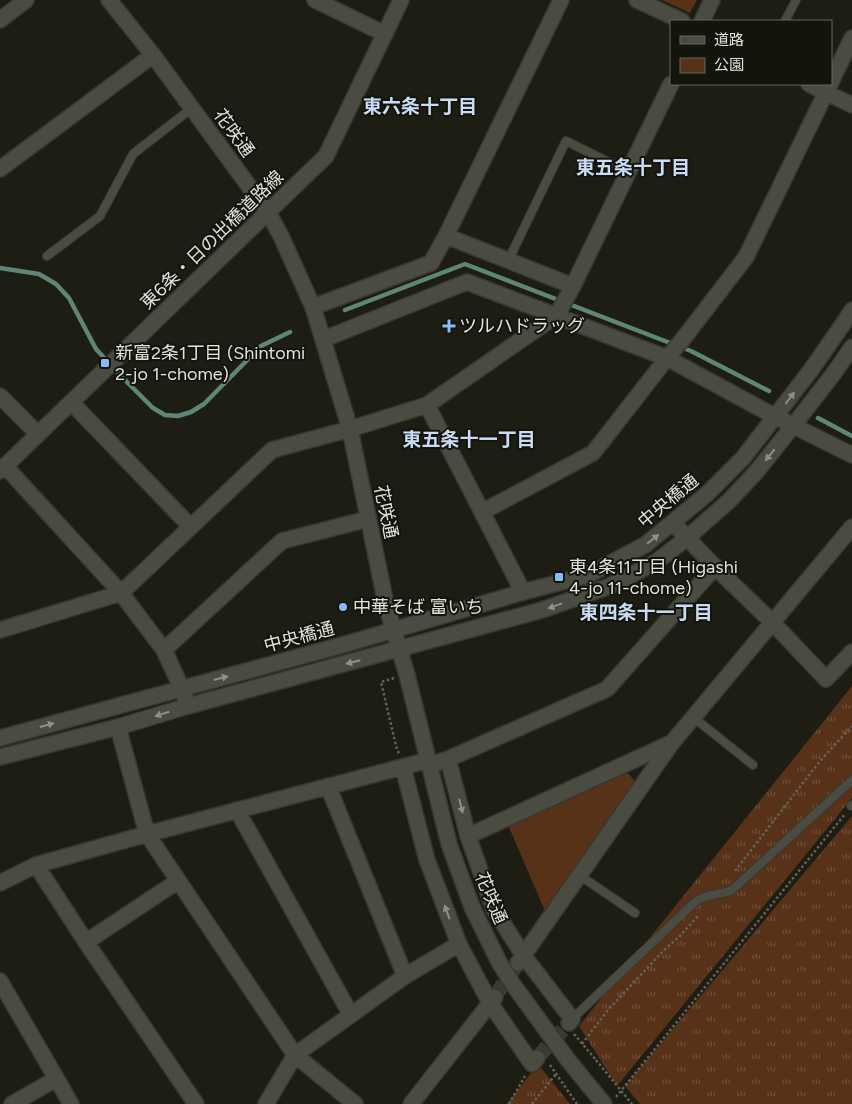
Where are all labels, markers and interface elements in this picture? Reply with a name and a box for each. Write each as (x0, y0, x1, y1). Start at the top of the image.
legend (670, 20, 832, 85)
text: 道路 (714, 31, 744, 49)
text: 公園 (714, 56, 744, 74)
district label: 東六条十丁目 (363, 95, 477, 118)
street label: 花咲通 (209, 105, 259, 161)
district label: 東五条十丁目 (576, 156, 690, 179)
street label: 東6条・日の出橋道路線 (136, 166, 288, 314)
place label: ツルハドラッグ (459, 315, 585, 337)
marker: ツルハドラッグ (443, 320, 455, 332)
place label: 新富2条1丁目 (Shintomi 2-jo 1-chome) (115, 342, 305, 385)
marker: 新富2条1丁目 (Shintomi 2-jo 1-chome) (99, 357, 111, 369)
one-way arrow (785, 391, 795, 405)
district label: 東五条十一丁目 (402, 428, 536, 451)
one-way arrow (764, 448, 775, 461)
street label: 中央橋通 (633, 469, 703, 533)
street label: 花咲通 (370, 483, 402, 541)
one-way arrow (646, 533, 659, 544)
place label: 東4条11丁目 (Higashi 4-jo 11-chome) (569, 556, 738, 599)
marker: 東4条11丁目 (Higashi 4-jo 11-chome) (553, 571, 565, 583)
place label: 中華そば 富いち (353, 596, 483, 618)
marker: 中華そば 富いち (337, 601, 349, 613)
district label: 東四条十一丁目 (579, 601, 713, 624)
one-way arrow (547, 603, 562, 610)
street label: 中央橋通 (261, 617, 337, 657)
one-way arrow (345, 658, 360, 666)
one-way arrow (213, 674, 228, 682)
one-way arrow (155, 711, 170, 718)
one-way arrow (40, 721, 55, 729)
one-way arrow (457, 799, 465, 814)
street label: 花咲通 (470, 869, 512, 927)
one-way arrow (443, 904, 450, 919)

